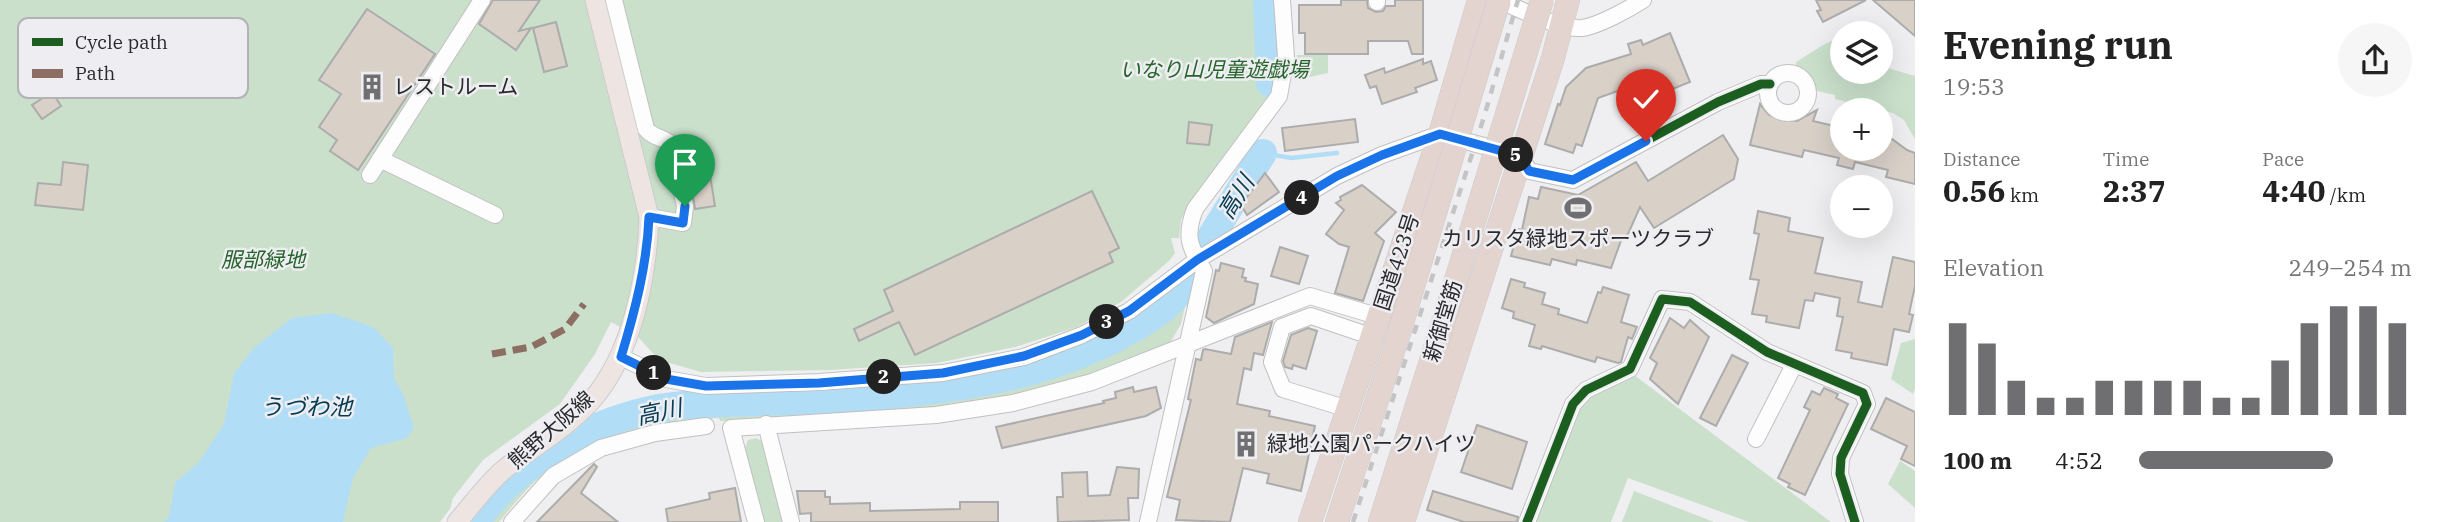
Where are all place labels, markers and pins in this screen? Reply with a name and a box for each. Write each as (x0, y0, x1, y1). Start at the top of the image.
pin (1616, 69, 1676, 141)
building icon: レストルーム (357, 72, 387, 102)
place label: レストルーム (393, 72, 518, 100)
pin (655, 134, 715, 206)
pin: 5 (1498, 138, 1534, 172)
pin: 4 (1284, 180, 1320, 216)
sports icon: カリスタ緑地スポーツクラブ (1563, 193, 1593, 223)
place label: カリスタ緑地スポーツクラブ (1442, 224, 1714, 252)
pin: 3 (1090, 304, 1124, 340)
pin: 1 (636, 356, 672, 390)
pin: 2 (866, 360, 902, 394)
building icon: 緑地公園パークハイツ (1231, 429, 1261, 459)
place label: 緑地公園パークハイツ (1267, 429, 1476, 457)

